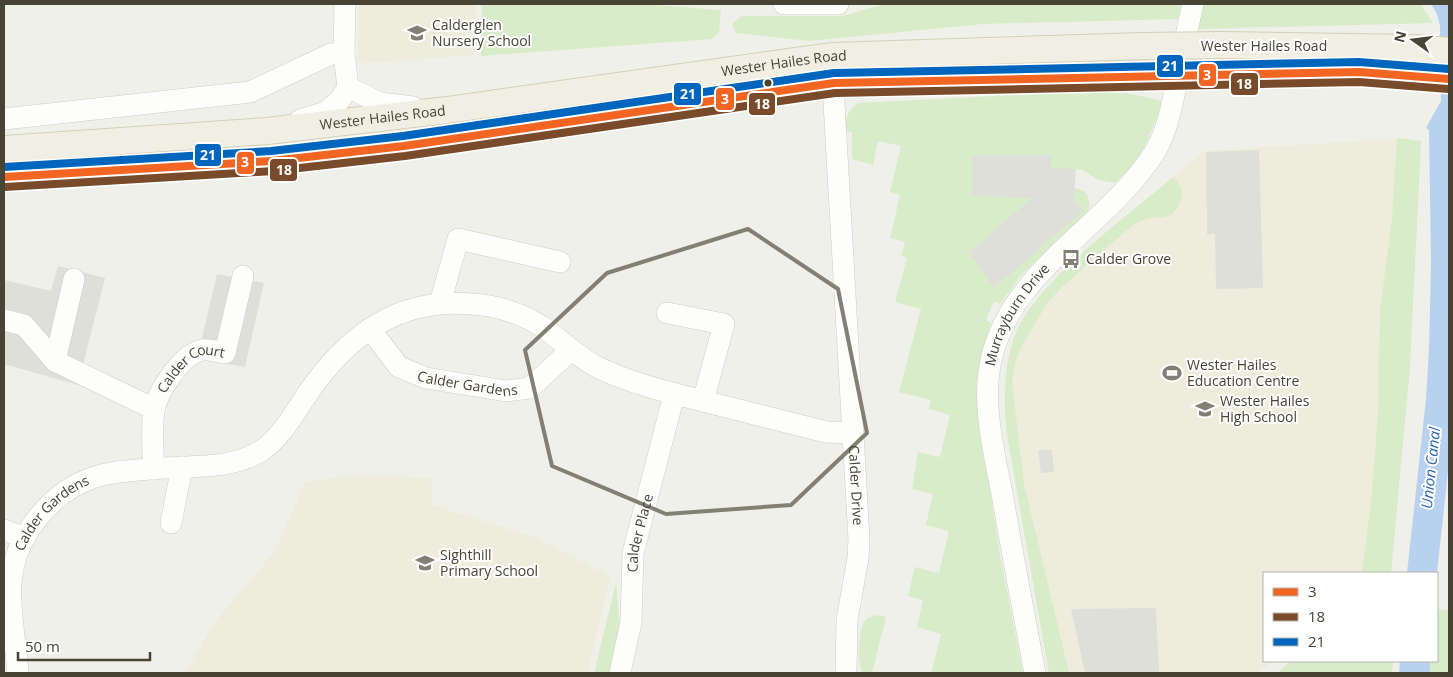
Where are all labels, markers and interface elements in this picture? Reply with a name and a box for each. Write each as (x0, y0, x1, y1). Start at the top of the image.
place label: Calderglen Nursery School (432, 15, 531, 50)
north arrow (1388, 15, 1438, 65)
school or university icon: Calderglen Nursery School (406, 22, 428, 44)
text: N (1389, 29, 1410, 45)
street label: Wester Hailes Road (1201, 36, 1327, 55)
street label: Wester Hailes Road (720, 46, 847, 80)
line badge: 21 (1156, 54, 1184, 78)
text: 21 (1162, 56, 1178, 75)
line badge: 3 (1198, 63, 1217, 87)
text: 3 (1203, 65, 1211, 84)
line badge: 18 (1230, 72, 1259, 96)
text: 18 (1236, 74, 1252, 93)
unlabelled marker (763, 78, 773, 88)
line badge: 21 (673, 82, 702, 106)
text: 21 (680, 84, 696, 103)
line badge: 3 (715, 87, 735, 111)
text: 3 (721, 89, 729, 108)
line badge: 18 (748, 92, 776, 116)
text: 18 (754, 94, 770, 113)
street label: Wester Hailes Road (319, 100, 446, 134)
line badge: 21 (194, 143, 222, 167)
text: 21 (200, 145, 216, 164)
line badge: 3 (236, 151, 255, 175)
text: 3 (241, 152, 249, 171)
line badge: 18 (269, 158, 298, 182)
text: 18 (276, 160, 292, 179)
bus stop icon: Calder Grove (1060, 248, 1082, 270)
place label: Calder Grove (1086, 249, 1171, 268)
street label: Murrayburn Drive (980, 259, 1053, 368)
street label: Calder Court (152, 339, 227, 396)
place label: Wester Hailes Education Centre (1187, 355, 1300, 390)
sports icon: Wester Hailes Education Centre (1161, 362, 1183, 384)
street label: Calder Gardens (415, 365, 519, 400)
place label: Wester Hailes High School (1220, 391, 1310, 426)
school or university icon: Wester Hailes High School (1194, 398, 1216, 420)
water label: Union Canal (1416, 425, 1444, 510)
street label: Calder Drive (845, 445, 868, 526)
street label: Calder Gardens (10, 470, 92, 554)
street label: Calder Place (622, 491, 657, 573)
place label: Sighthill Primary School (440, 545, 538, 580)
school or university icon: Sighthill Primary School (414, 552, 436, 574)
legend (1263, 572, 1438, 662)
text: 3 (1308, 581, 1317, 601)
text: 18 (1308, 606, 1325, 626)
scale bar (18, 630, 150, 662)
text: 21 (1308, 631, 1325, 651)
text: 50 m (25, 636, 60, 656)

